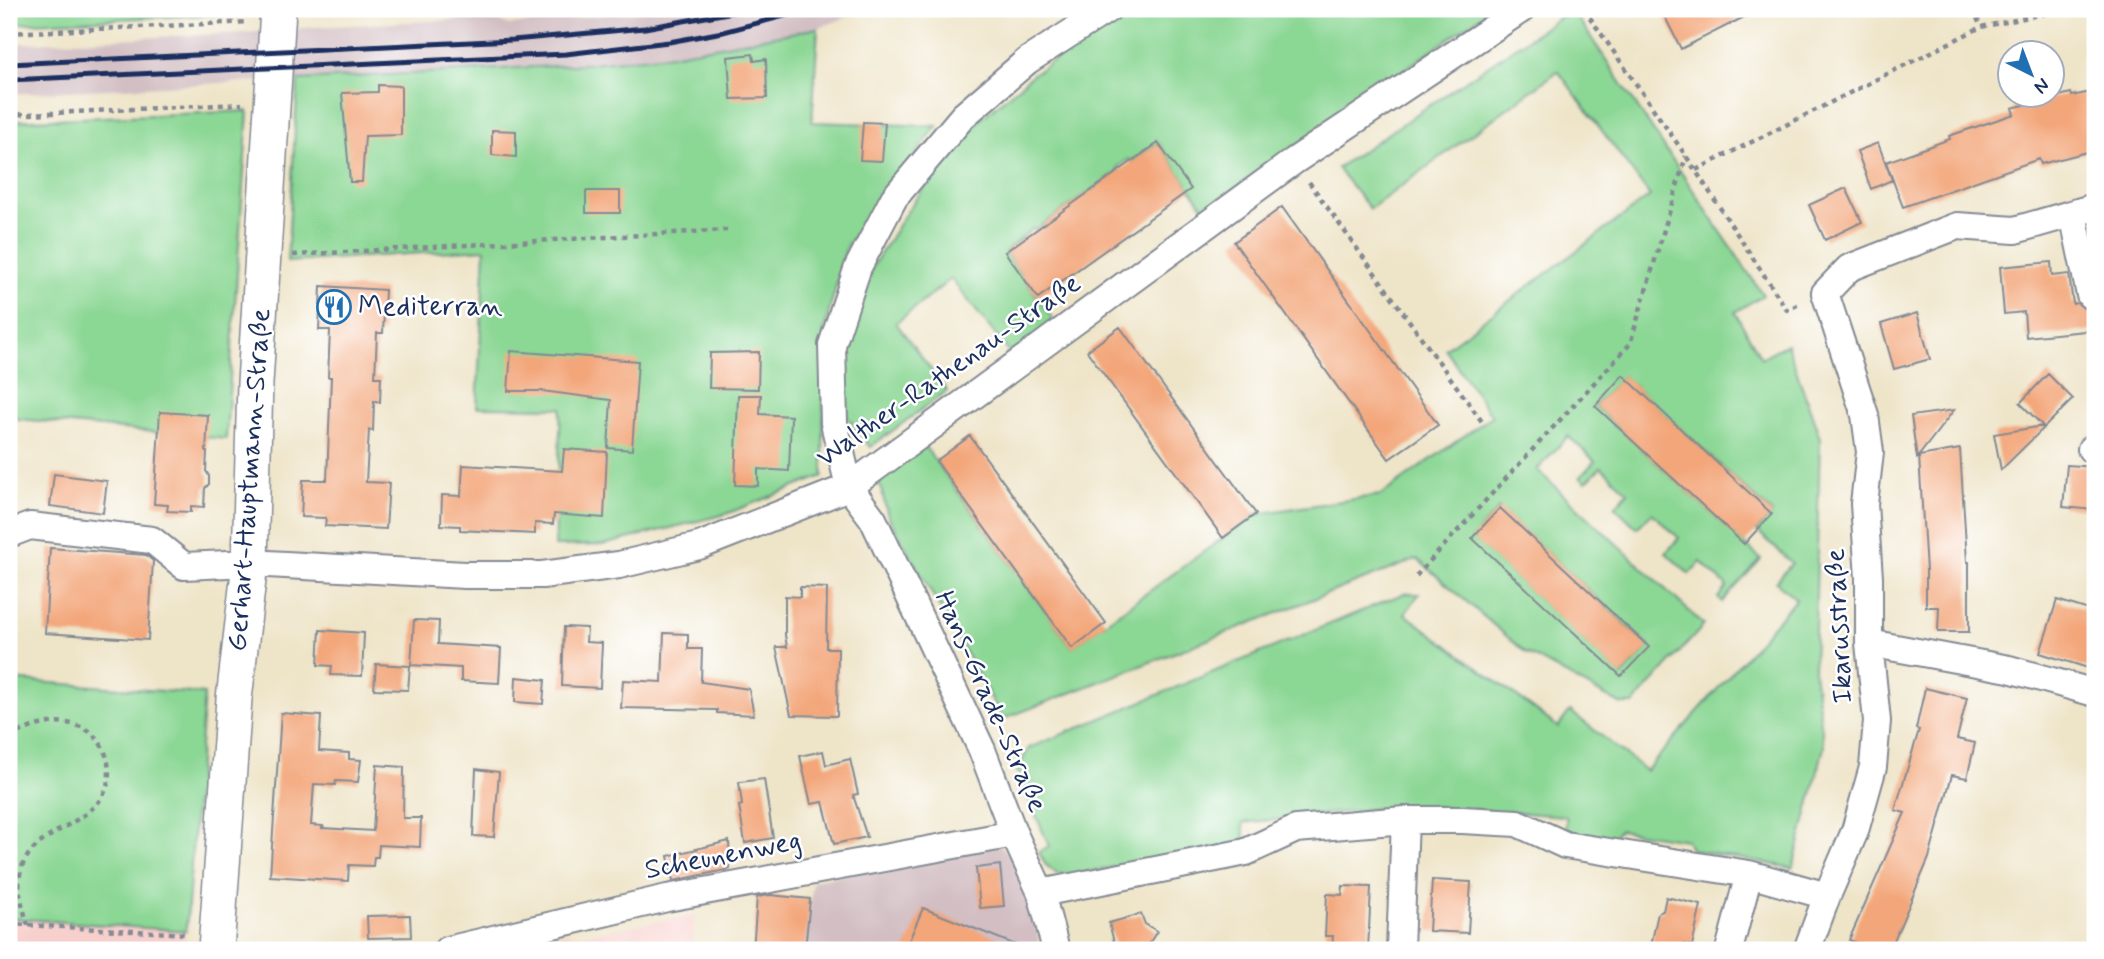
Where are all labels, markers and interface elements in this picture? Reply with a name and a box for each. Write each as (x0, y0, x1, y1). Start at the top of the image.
north arrow (1996, 38, 2066, 108)
text: N (2028, 72, 2054, 99)
street label: Walther-Rathenau-Straße (809, 266, 1089, 476)
restaurant icon: Mediterran (315, 288, 353, 326)
place label: Mediterran (358, 289, 503, 326)
street label: Gerhart-Hauptmann-Straße (220, 307, 280, 653)
street label: Ikarusstraße (1817, 548, 1863, 704)
street label: Hans-Grade-Straße (925, 585, 1055, 819)
street label: Scheunenweg (642, 823, 804, 889)

